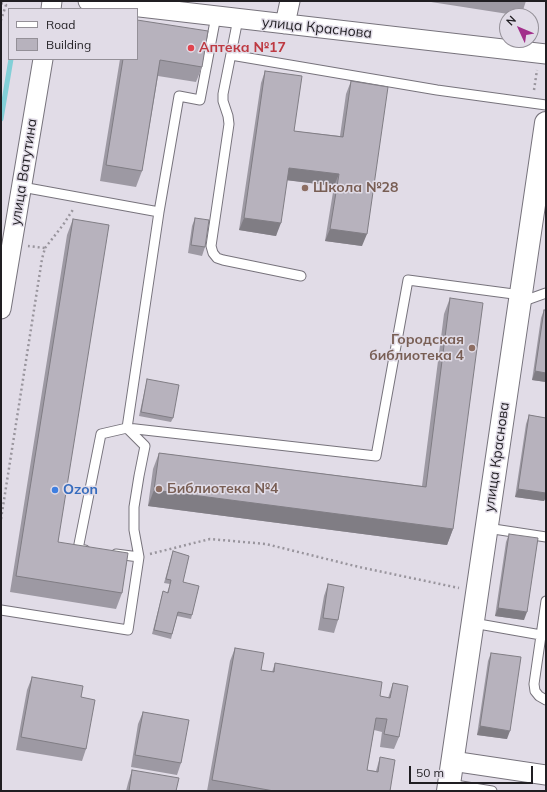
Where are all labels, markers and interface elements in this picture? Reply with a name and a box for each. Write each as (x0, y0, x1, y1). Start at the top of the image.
legend (8, 8, 138, 60)
north arrow (499, 8, 539, 48)
text: N (503, 13, 519, 28)
street label: улица Краснова (261, 14, 373, 42)
text: Road (46, 17, 75, 32)
text: Building (46, 37, 91, 52)
place label: Аптека №17 (199, 40, 286, 56)
marker: Аптека №17 (186, 43, 196, 53)
street label: улица Ватутина (7, 117, 41, 227)
place label: Школа №28 (313, 180, 398, 196)
marker: Школа №28 (300, 183, 310, 193)
place label: Городская библиотека 4 (369, 332, 464, 364)
marker: Городская библиотека 4 (467, 343, 477, 353)
street label: улица Краснова (481, 401, 513, 513)
place label: Библиотека №4 (167, 481, 279, 497)
place label: Ozon (63, 482, 98, 498)
marker: Библиотека №4 (154, 484, 164, 494)
marker: Ozon (50, 485, 60, 495)
scale bar (411, 758, 535, 784)
text: 50 m (416, 765, 444, 780)

